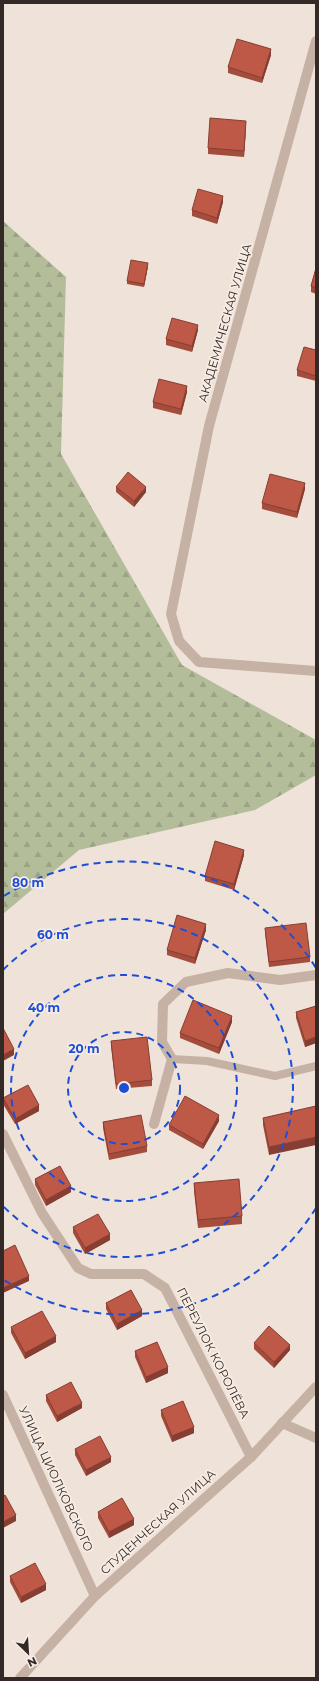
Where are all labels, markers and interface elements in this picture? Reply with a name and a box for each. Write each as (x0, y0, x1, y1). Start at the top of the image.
street label: АКАДЕМИЧЕСКАЯ УЛИЦА (195, 242, 254, 404)
text: 80 m (12, 875, 44, 890)
text: 60 m (37, 927, 69, 942)
text: 40 m (28, 1000, 60, 1015)
text: 20 m (68, 1041, 100, 1056)
centre of rings (117, 1081, 131, 1095)
street label: ПЕРЕУЛОК КОРОЛЁВА (174, 1285, 253, 1421)
street label: УЛИЦА ЦИОЛКОВСКОГО (16, 1404, 97, 1554)
street label: СТУДЕНЧЕСКАЯ УЛИЦА (97, 1466, 218, 1577)
north arrow (8, 1633, 48, 1673)
text: N (25, 1654, 39, 1670)

